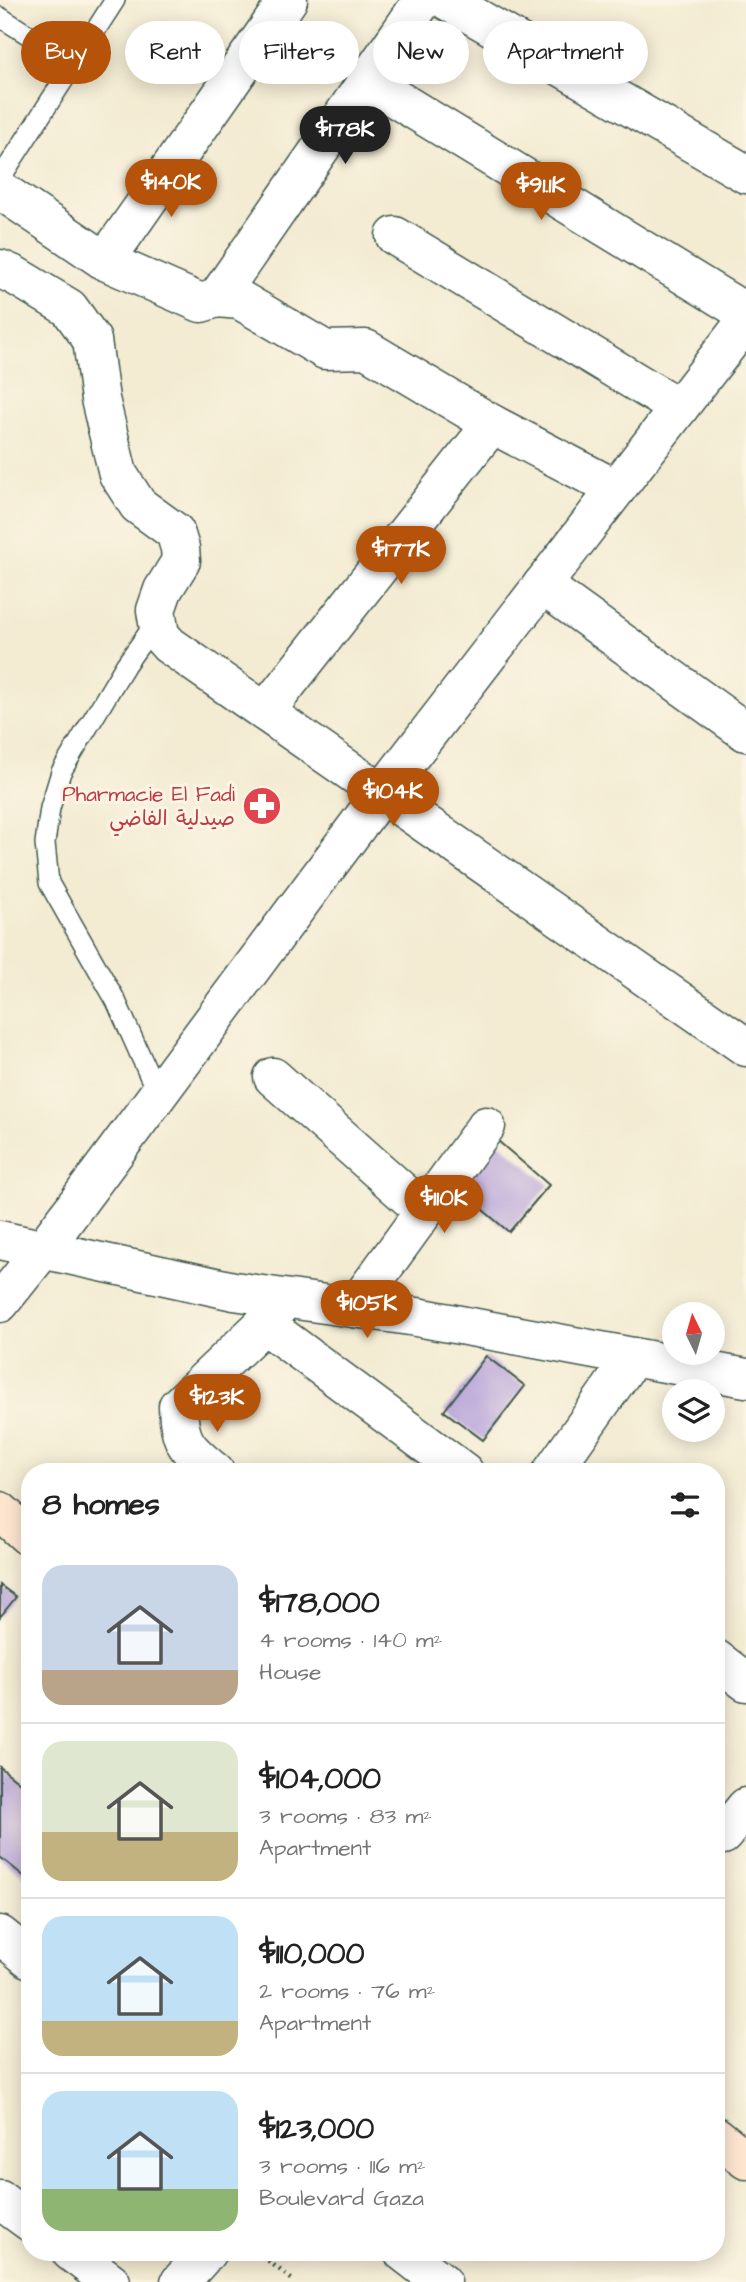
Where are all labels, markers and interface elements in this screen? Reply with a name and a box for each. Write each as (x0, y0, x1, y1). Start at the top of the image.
chip: Buy (21, 21, 111, 84)
chip: Rent (125, 21, 225, 84)
chip: Filters (239, 21, 359, 84)
chip: New (373, 21, 469, 84)
chip: Apartment (483, 21, 648, 84)
pin: $178K (296, 106, 394, 166)
text: $178K (316, 113, 374, 145)
pin: $140K (122, 160, 220, 219)
pin: $91.1K (484, 162, 598, 222)
text: $140K (141, 166, 201, 198)
text: $91.1K (517, 169, 565, 201)
pin: $177K (352, 526, 450, 586)
text: $177K (372, 533, 430, 565)
pin: $104K (344, 768, 442, 828)
text: $104K (363, 775, 423, 807)
place label: Pharmacie El Fadi صيدلية الفاضي (62, 780, 235, 837)
pharmacy icon: Pharmacie El Fadi صيدلية الفاضي (241, 785, 283, 827)
pin: $110K (395, 1176, 493, 1235)
text: $110K (420, 1182, 468, 1214)
pin: $105K (318, 1280, 416, 1340)
text: $105K (337, 1287, 397, 1319)
north arrow (662, 1302, 724, 1365)
map controls (662, 1302, 725, 1442)
pin: $123K (168, 1374, 266, 1434)
button: layers (662, 1379, 725, 1442)
text: $123K (190, 1381, 244, 1413)
text: 8 homes (42, 1484, 160, 1526)
icon: filters (666, 1486, 704, 1524)
text: $178,000 (259, 1582, 380, 1624)
icon: home (98, 1593, 182, 1677)
text: 4 rooms · 140 m² (259, 1624, 442, 1656)
text: House (259, 1656, 322, 1688)
text: $104,000 (259, 1758, 381, 1800)
icon: home (98, 1769, 182, 1853)
text: 3 rooms · 83 m² (259, 1800, 432, 1832)
text: Apartment (259, 1832, 371, 1864)
text: $110,000 (259, 1933, 364, 1975)
icon: home (98, 1944, 182, 2028)
text: 2 rooms · 76 m² (259, 1975, 435, 2007)
text: Apartment (259, 2007, 371, 2039)
text: $123,000 (259, 2108, 374, 2150)
icon: home (98, 2119, 182, 2203)
text: 3 rooms · 116 m² (259, 2150, 426, 2182)
text: Boulevard Gaza (259, 2182, 424, 2214)

